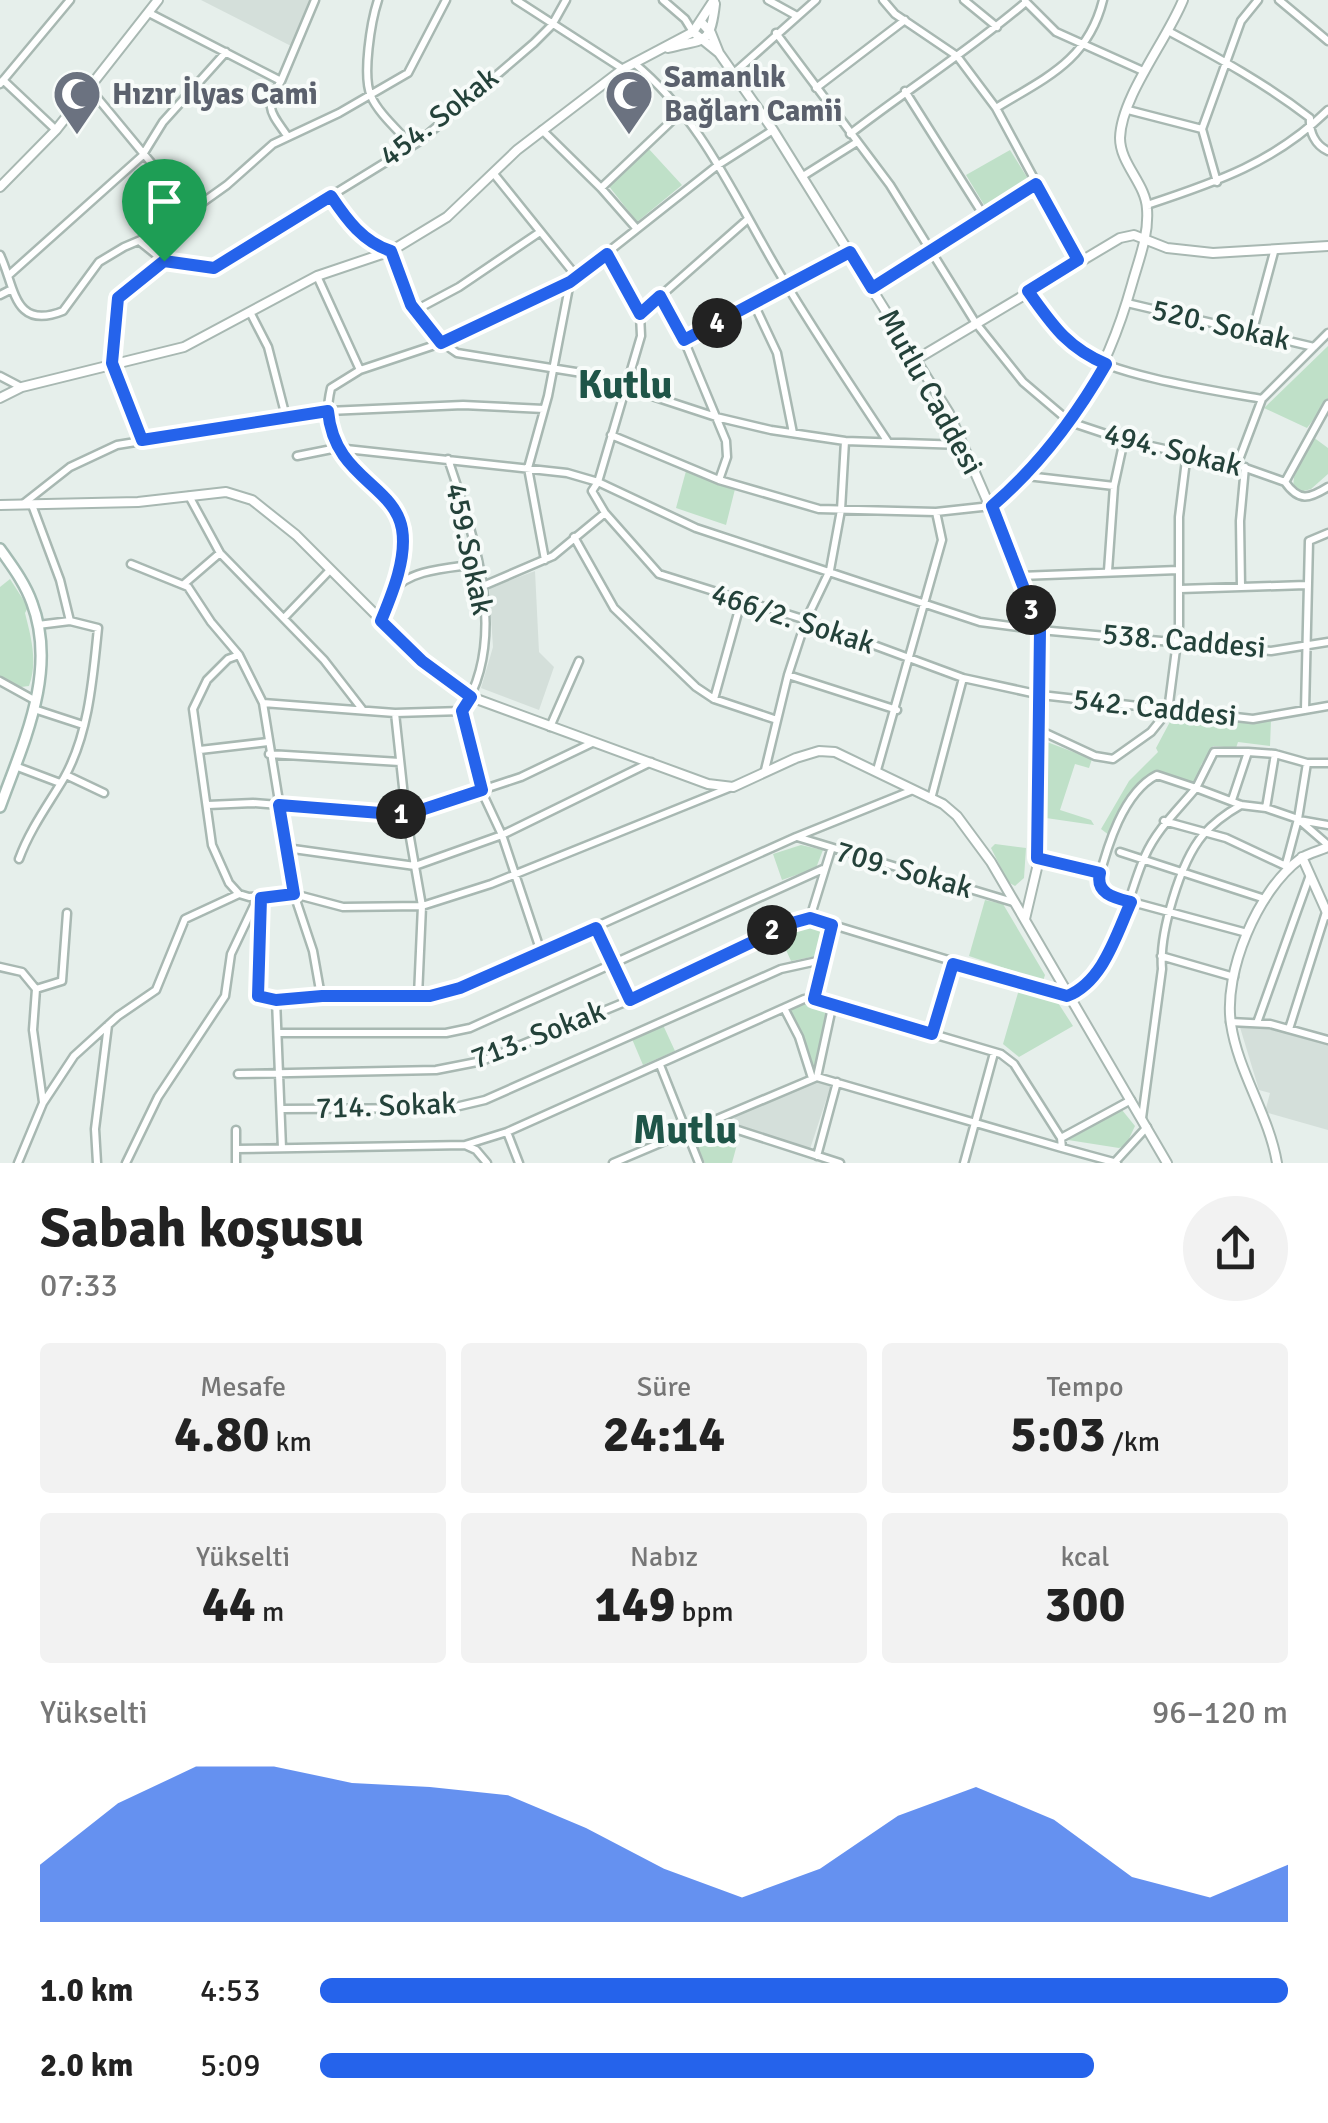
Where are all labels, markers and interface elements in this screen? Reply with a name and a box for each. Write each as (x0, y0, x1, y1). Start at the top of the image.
street label: 454. Sokak (372, 59, 506, 175)
place label: Samanlık Bağları Camii (664, 59, 842, 130)
mosque icon: Hızır İlyas Cami (51, 68, 103, 136)
mosque icon: Samanlık Bağları Camii (603, 68, 655, 136)
place label: Hızır İlyas Cami (112, 76, 318, 113)
pin (122, 159, 207, 262)
icon: arrive (137, 174, 192, 229)
street label: 520. Sokak (1148, 291, 1294, 359)
pin: 4 (692, 298, 742, 348)
street label: Mutlu Caddesi (869, 303, 991, 481)
text: 4 (709, 306, 725, 340)
district label: Kutlu (577, 360, 673, 410)
street label: 494. Sokak (1100, 415, 1246, 485)
street label: 459.Sokak (437, 480, 501, 618)
street label: 466/2. Sokak (707, 575, 879, 663)
pin: 3 (1006, 585, 1056, 635)
text: 3 (1023, 593, 1039, 627)
street label: 538. Caddesi (1101, 615, 1267, 667)
street label: 542. Caddesi (1071, 681, 1239, 735)
pin: 1 (376, 789, 426, 839)
text: 1 (393, 797, 409, 831)
street label: 709. Sokak (831, 833, 977, 907)
pin: 2 (747, 905, 797, 955)
text: 2 (764, 913, 780, 947)
street label: 713. Sokak (466, 993, 610, 1077)
street label: 714. Sokak (315, 1085, 457, 1127)
district label: Mutlu (633, 1105, 737, 1155)
text: Sabah koşusu (40, 1194, 364, 1262)
button: share (1183, 1196, 1288, 1301)
text: 07:33 (40, 1266, 118, 1305)
text: Mesafe (200, 1370, 286, 1404)
text: Süre (637, 1370, 691, 1404)
text: Tempo (1046, 1370, 1124, 1404)
text: 4.80 (174, 1404, 269, 1466)
text: 24:14 (603, 1404, 725, 1466)
text: 5:03 (1010, 1404, 1106, 1466)
text: km (269, 1425, 312, 1459)
text: /km (1106, 1425, 1160, 1459)
text: Yükselti (196, 1540, 290, 1574)
text: Nabız (630, 1540, 698, 1574)
text: kcal (1060, 1540, 1110, 1574)
text: 44 (202, 1574, 256, 1636)
text: 149 (594, 1574, 675, 1636)
text: 300 (1044, 1574, 1126, 1636)
text: m (256, 1595, 284, 1629)
text: bpm (675, 1595, 734, 1629)
text: Yükselti (40, 1693, 148, 1732)
text: 96–120 m (1152, 1693, 1288, 1732)
text: 1.0 km (40, 1971, 133, 2010)
text: 4:53 (200, 1971, 260, 2010)
text: 2.0 km (40, 2046, 133, 2085)
text: 5:09 (200, 2046, 260, 2085)

